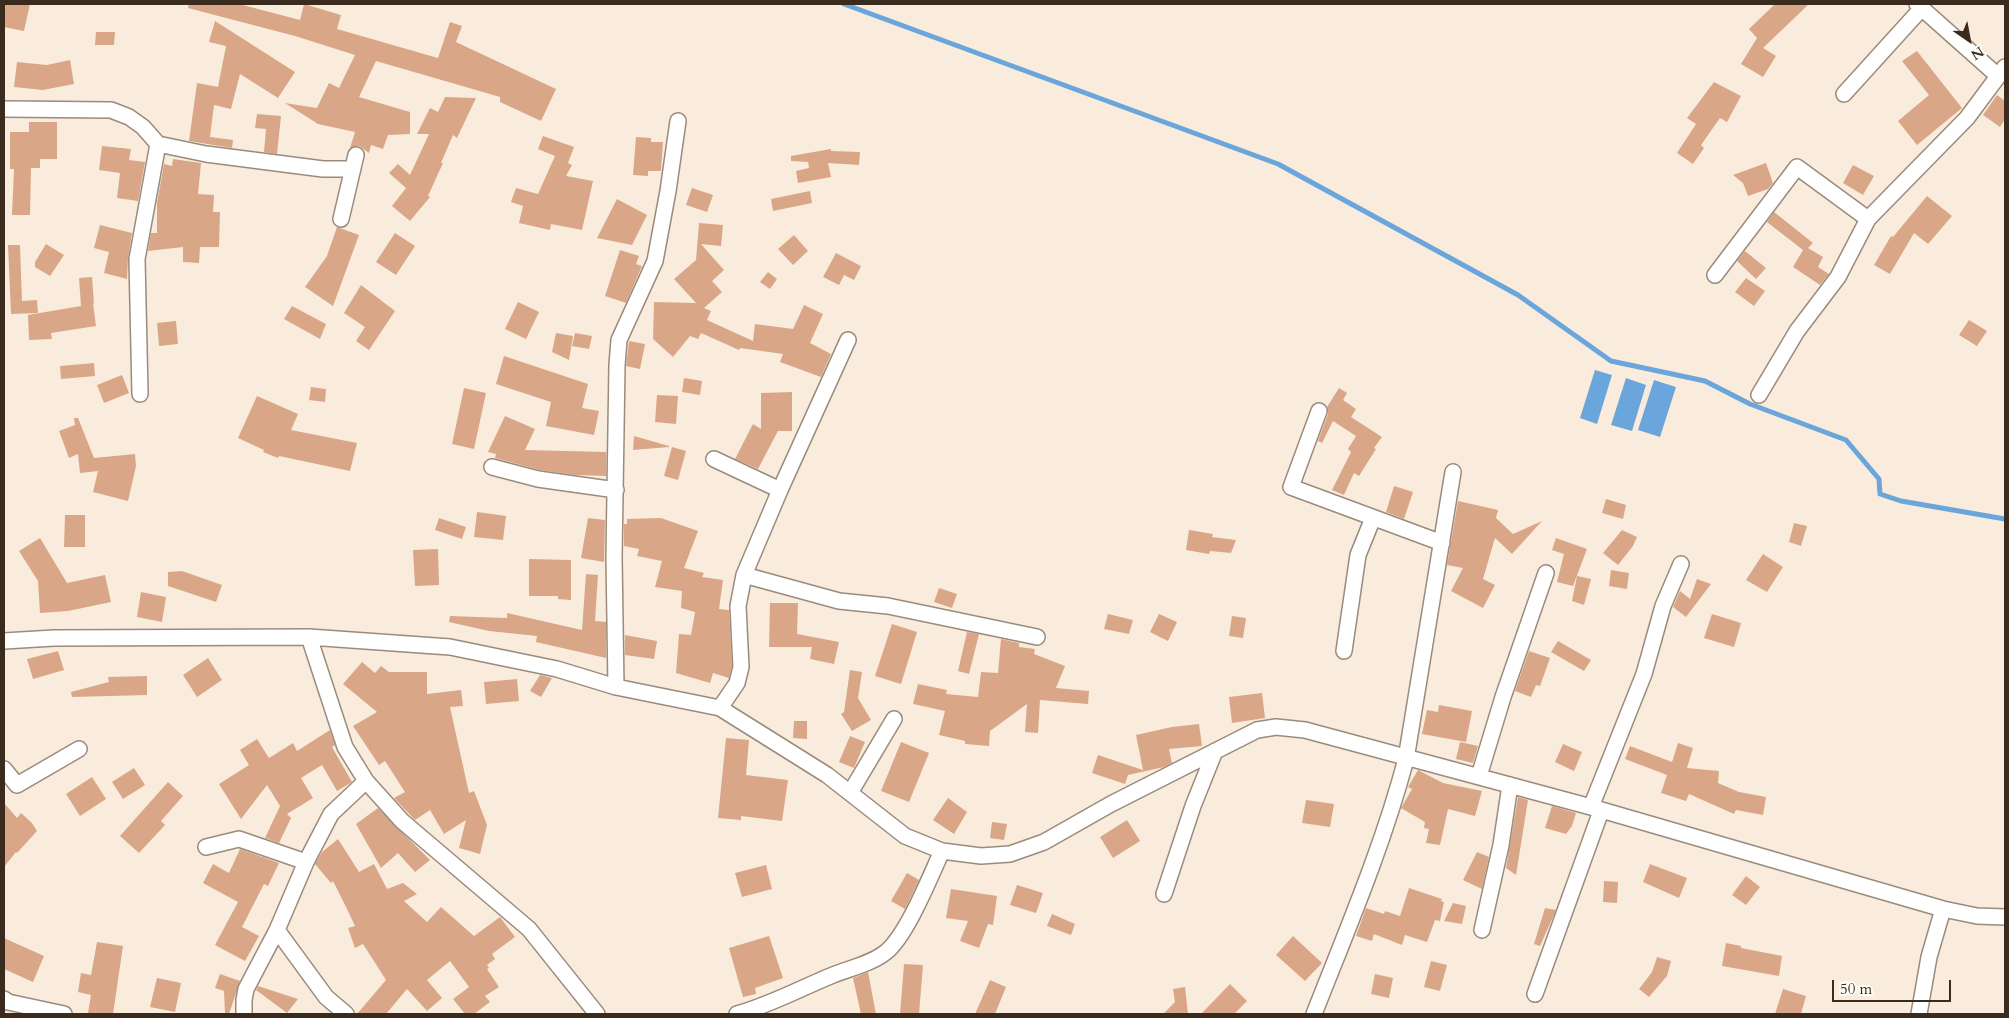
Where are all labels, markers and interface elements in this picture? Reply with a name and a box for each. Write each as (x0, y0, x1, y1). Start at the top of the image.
north arrow (1944, 15, 1994, 65)
text: N (1967, 42, 1988, 64)
scale bar (1834, 970, 1953, 1002)
text: 50 m (1840, 979, 1872, 999)

